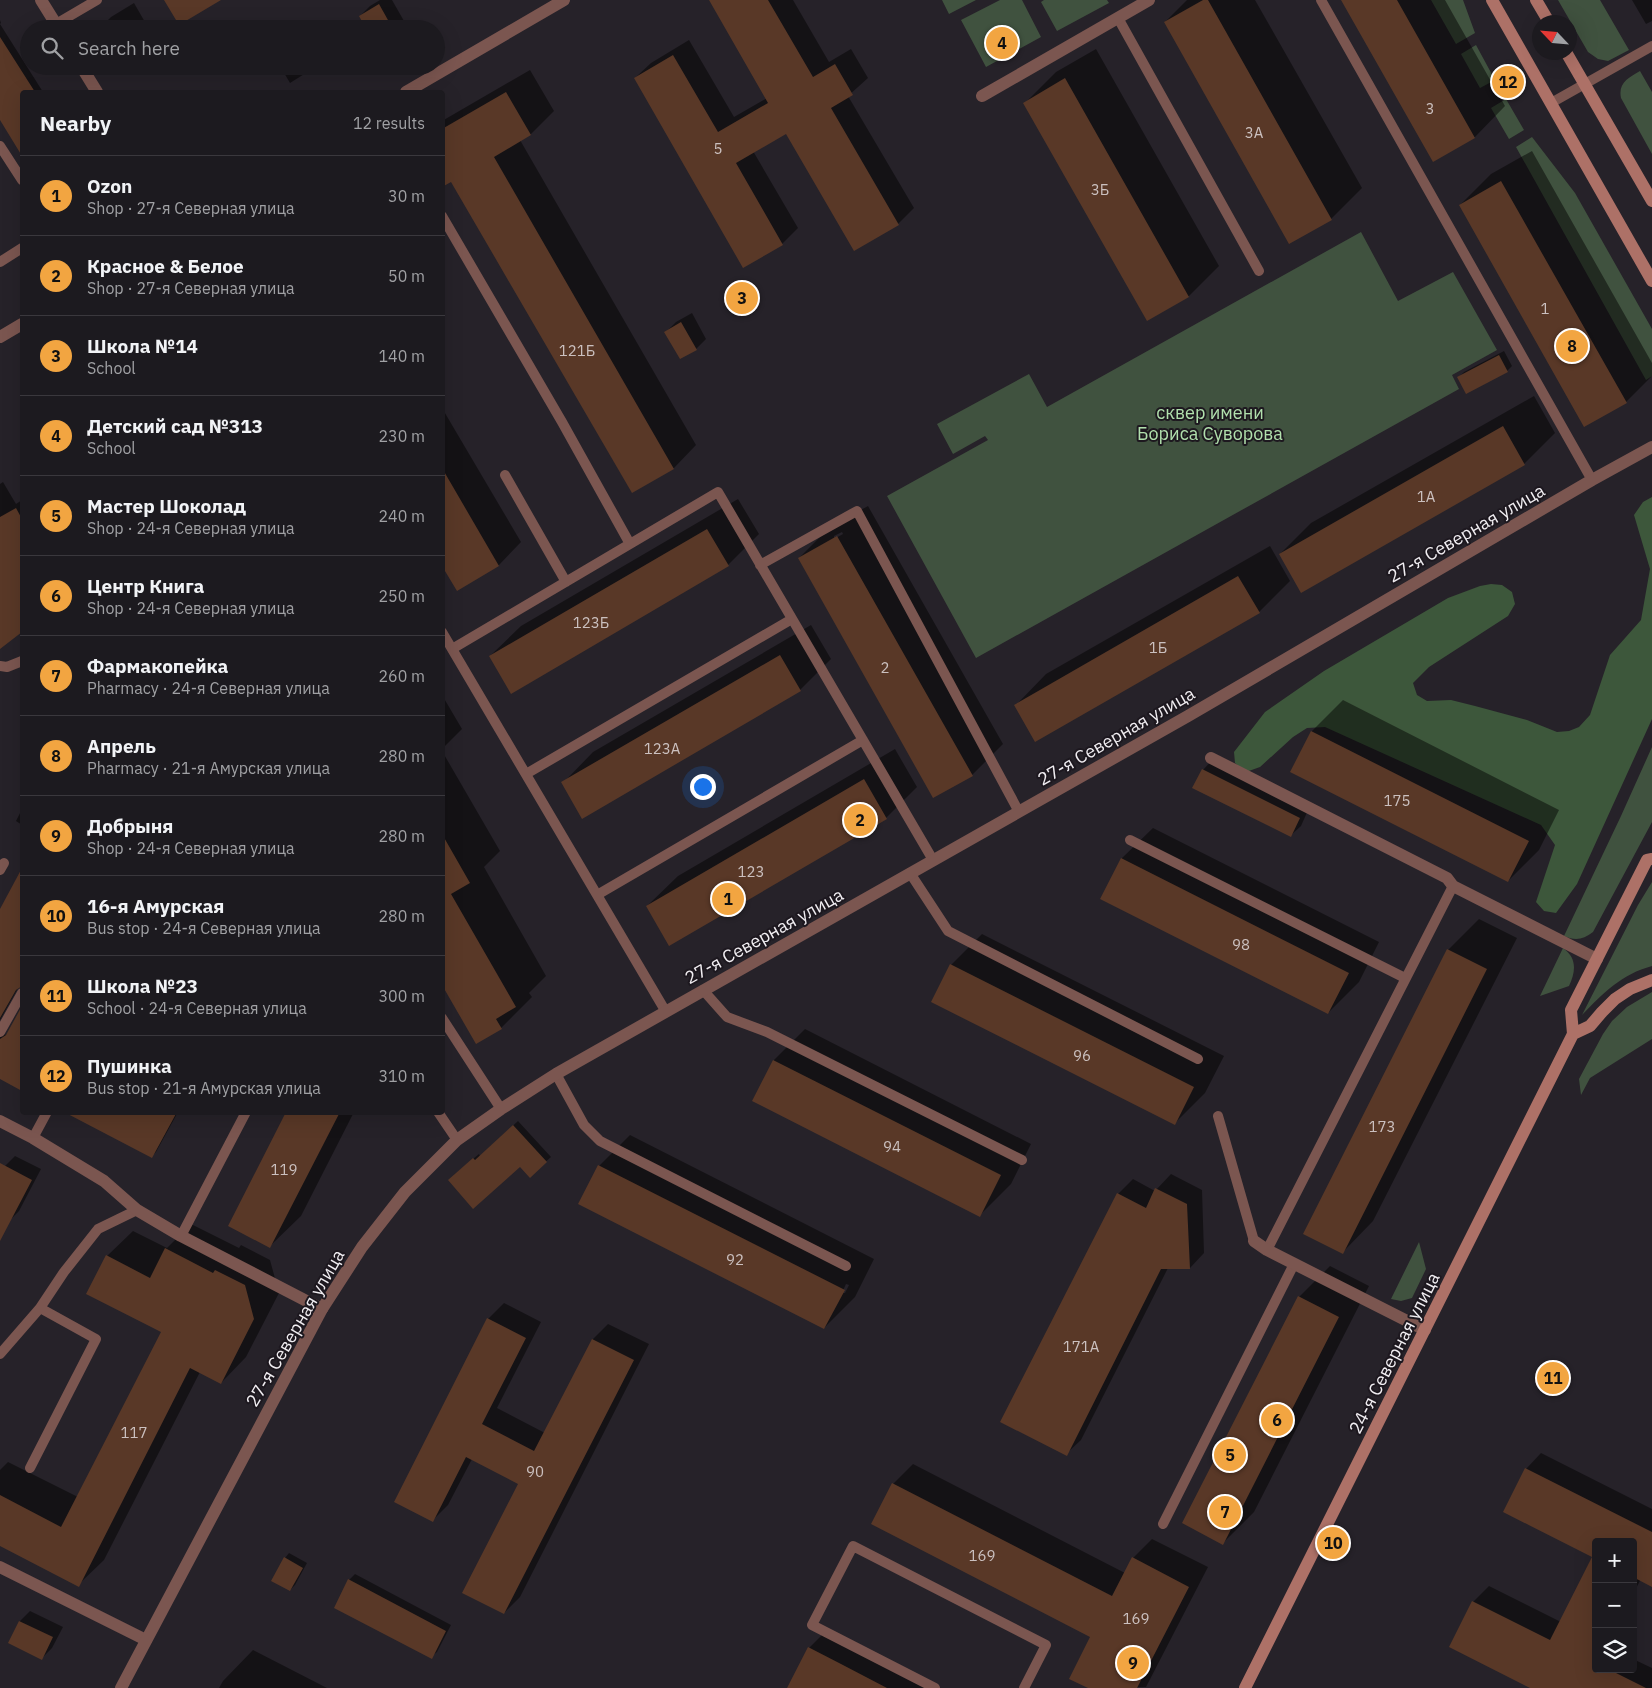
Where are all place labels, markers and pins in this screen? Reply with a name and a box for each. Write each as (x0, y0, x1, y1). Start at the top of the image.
pin: 4 (986, 24, 1018, 62)
pin: 12 (1492, 63, 1524, 101)
pin: 3 (726, 279, 758, 317)
pin: 8 (1556, 327, 1588, 365)
pin: 2 (844, 801, 876, 839)
pin: 1 (712, 880, 744, 918)
pin: 11 (1537, 1359, 1569, 1397)
pin: 6 (1261, 1401, 1293, 1439)
pin: 5 (1214, 1436, 1246, 1474)
pin: 7 (1209, 1493, 1241, 1531)
pin: 10 (1317, 1524, 1349, 1562)
pin: 9 (1117, 1644, 1149, 1682)

